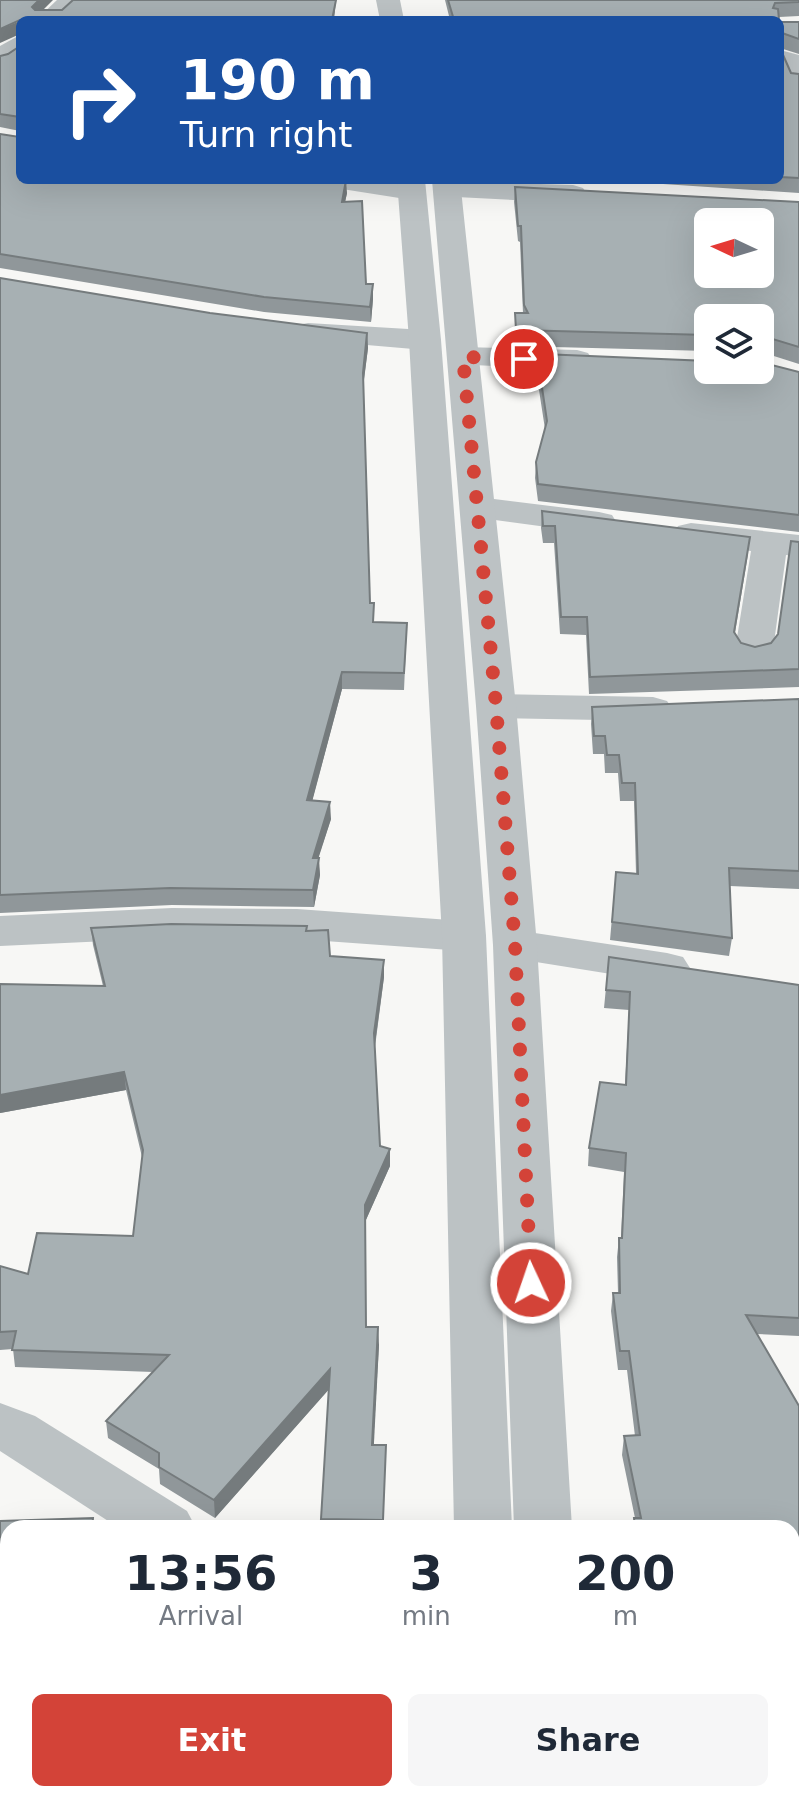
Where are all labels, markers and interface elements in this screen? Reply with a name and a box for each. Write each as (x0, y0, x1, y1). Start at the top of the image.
text: 190 m (180, 47, 375, 112)
icon: right (48, 48, 152, 152)
text: Turn right (180, 114, 352, 155)
north arrow (694, 208, 774, 288)
map controls (694, 208, 774, 384)
button: layers (694, 304, 774, 384)
pin (490, 325, 558, 393)
icon: arrive (502, 337, 546, 381)
position arrow (489, 1241, 573, 1325)
text: 13:56 (124, 1545, 277, 1601)
text: 3 (410, 1545, 443, 1601)
text: 200 (575, 1545, 675, 1601)
text: Arrival (159, 1601, 243, 1631)
text: min (402, 1601, 451, 1631)
text: m (613, 1601, 638, 1631)
button: Exit (32, 1694, 392, 1786)
button: Share (408, 1694, 768, 1786)

